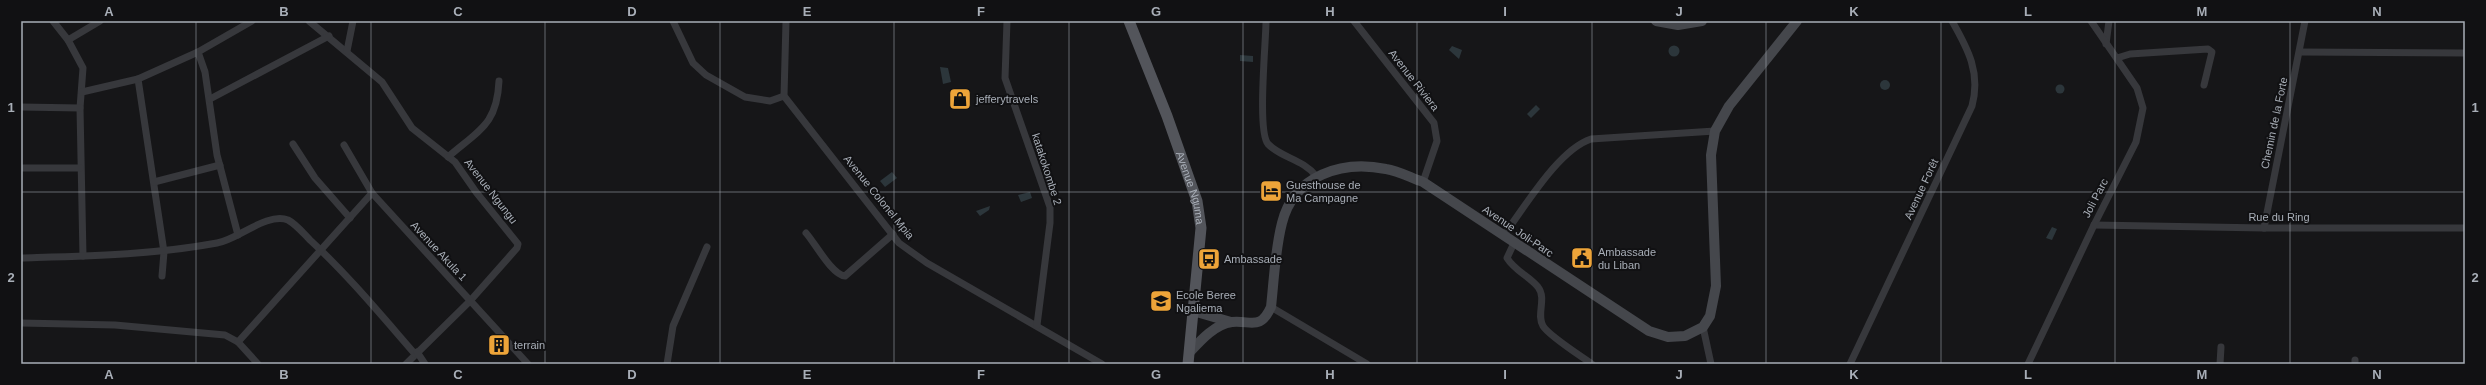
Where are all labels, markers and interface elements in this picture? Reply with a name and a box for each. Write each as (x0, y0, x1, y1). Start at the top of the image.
text: A (104, 4, 114, 19)
text: B (279, 4, 289, 19)
text: C (453, 4, 463, 19)
text: D (627, 4, 637, 19)
text: E (803, 4, 812, 19)
text: F (977, 4, 985, 19)
text: G (1151, 4, 1161, 19)
text: H (1325, 4, 1335, 19)
text: I (1503, 4, 1507, 19)
text: J (1675, 4, 1683, 19)
text: K (1849, 4, 1859, 19)
text: L (2024, 4, 2032, 19)
text: M (2197, 4, 2207, 19)
text: N (2372, 4, 2382, 19)
street label: Avenue Riviera (1386, 47, 1442, 114)
street label: Chemin de la Forte (2258, 76, 2290, 170)
shop icon: jefferytravels (947, 86, 973, 112)
place label: jefferytravels (975, 93, 1039, 105)
text: 1 (7, 100, 15, 115)
text: 1 (2471, 100, 2479, 115)
street label: katakokombe 2 (1030, 132, 1064, 206)
street label: Avenue Nguma (1174, 150, 1206, 226)
street label: Avenue Colonel Mpia (841, 153, 917, 242)
street label: Avenue Ngungu (462, 156, 520, 226)
street label: Avenue Forêt (1902, 157, 1940, 221)
street label: Joli Parc (2080, 176, 2110, 219)
hotel icon: Guesthouse de Ma Campagne (1258, 178, 1284, 204)
place label: Guesthouse de Ma Campagne (1286, 179, 1361, 204)
street label: Avenue Joli-Parc (1480, 203, 1556, 259)
street label: Rue du Ring (2248, 211, 2310, 223)
street label: Avenue Akula 1 (409, 219, 469, 283)
public building icon: Ambassade du Liban (1569, 245, 1595, 271)
bus stop icon: Ambassade (1196, 246, 1222, 272)
place label: Ambassade du Liban (1598, 246, 1656, 271)
place label: Ambassade (1224, 253, 1282, 265)
text: 2 (7, 270, 15, 285)
text: 2 (2471, 270, 2479, 285)
school or university icon: Ecole Beree Ngaliema (1148, 288, 1174, 314)
place label: Ecole Beree Ngaliema (1176, 289, 1236, 314)
building icon: terrain (486, 332, 512, 358)
place label: terrain (514, 339, 545, 351)
text: A (104, 367, 114, 382)
text: B (279, 367, 289, 382)
text: C (453, 367, 463, 382)
text: D (627, 367, 637, 382)
text: E (803, 367, 812, 382)
text: F (977, 367, 985, 382)
text: G (1151, 367, 1161, 382)
text: H (1325, 367, 1335, 382)
text: I (1503, 367, 1507, 382)
text: J (1675, 367, 1683, 382)
text: K (1849, 367, 1859, 382)
text: L (2024, 367, 2032, 382)
text: M (2197, 367, 2207, 382)
text: N (2372, 367, 2382, 382)

